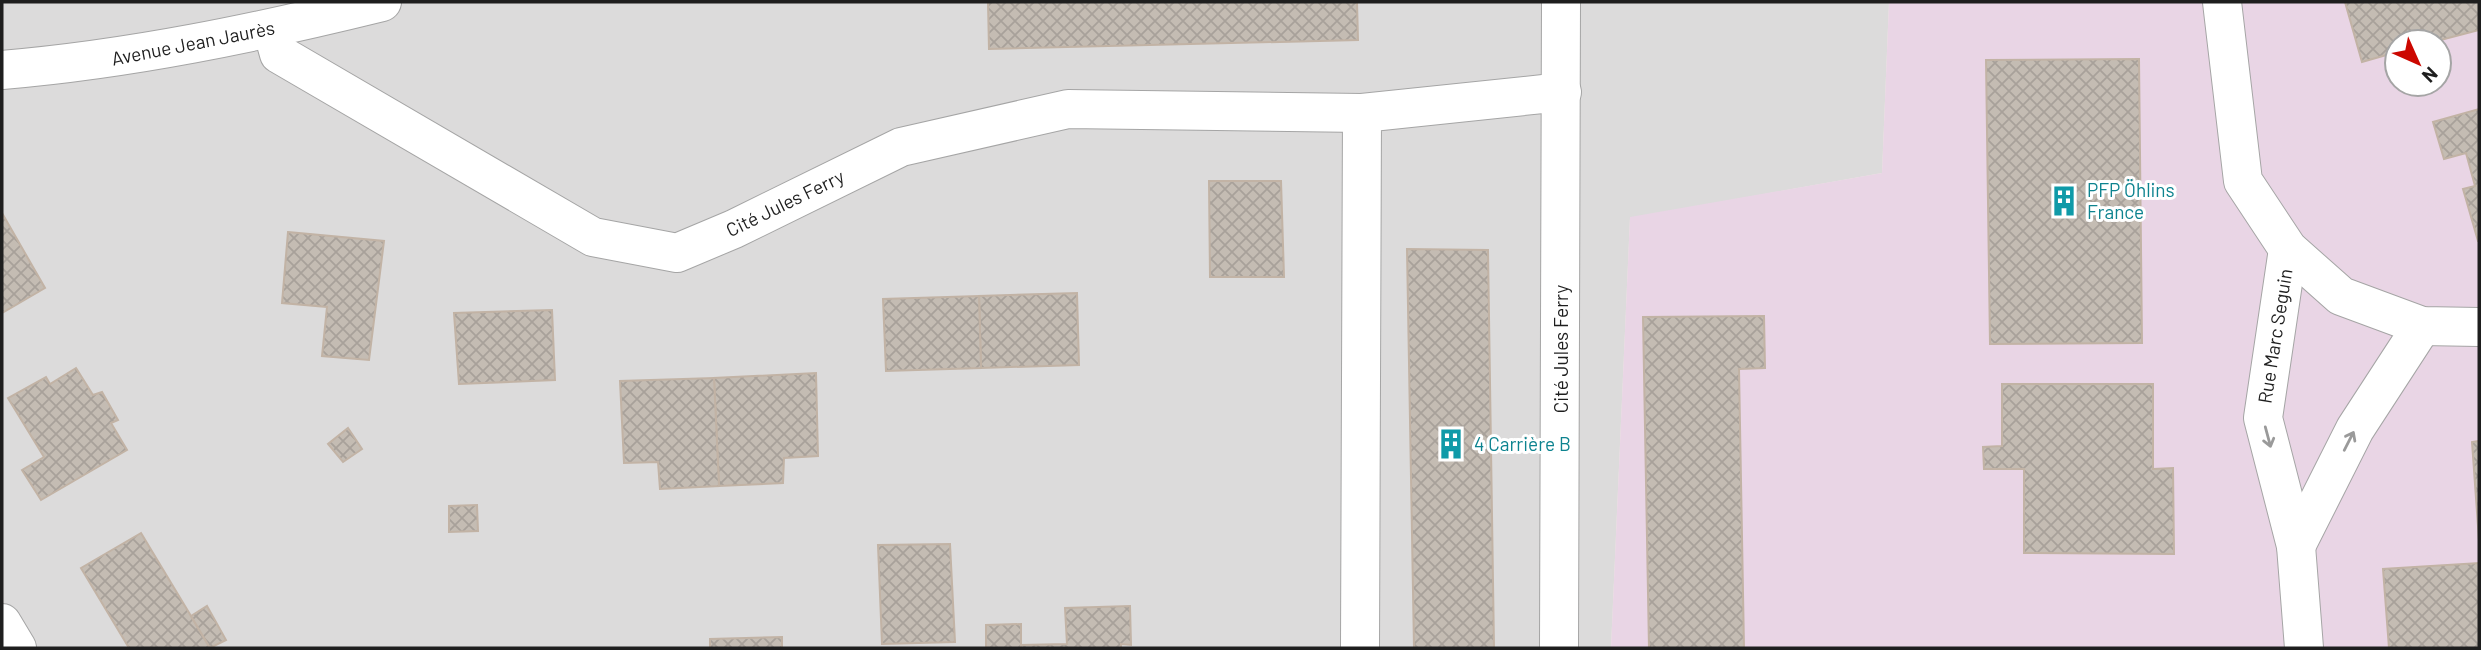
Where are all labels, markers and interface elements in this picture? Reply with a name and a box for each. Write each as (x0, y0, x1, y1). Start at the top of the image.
street label: Avenue Jean Jaurès (109, 15, 276, 70)
north arrow (2383, 28, 2453, 98)
text: N (2418, 63, 2443, 88)
street label: Cité Jules Ferry (722, 164, 848, 241)
place label: PFP Öhlins France (2087, 178, 2175, 223)
building icon: PFP Öhlins France (2047, 184, 2081, 218)
street label: Rue Marc Seguin (2252, 267, 2297, 405)
street label: Cité Jules Ferry (1549, 284, 1572, 413)
one-way arrow (2262, 425, 2275, 448)
building icon: 4 Carrière B (1434, 427, 1468, 461)
one-way arrow (2343, 431, 2357, 452)
place label: 4 Carrière B (1474, 432, 1571, 455)

